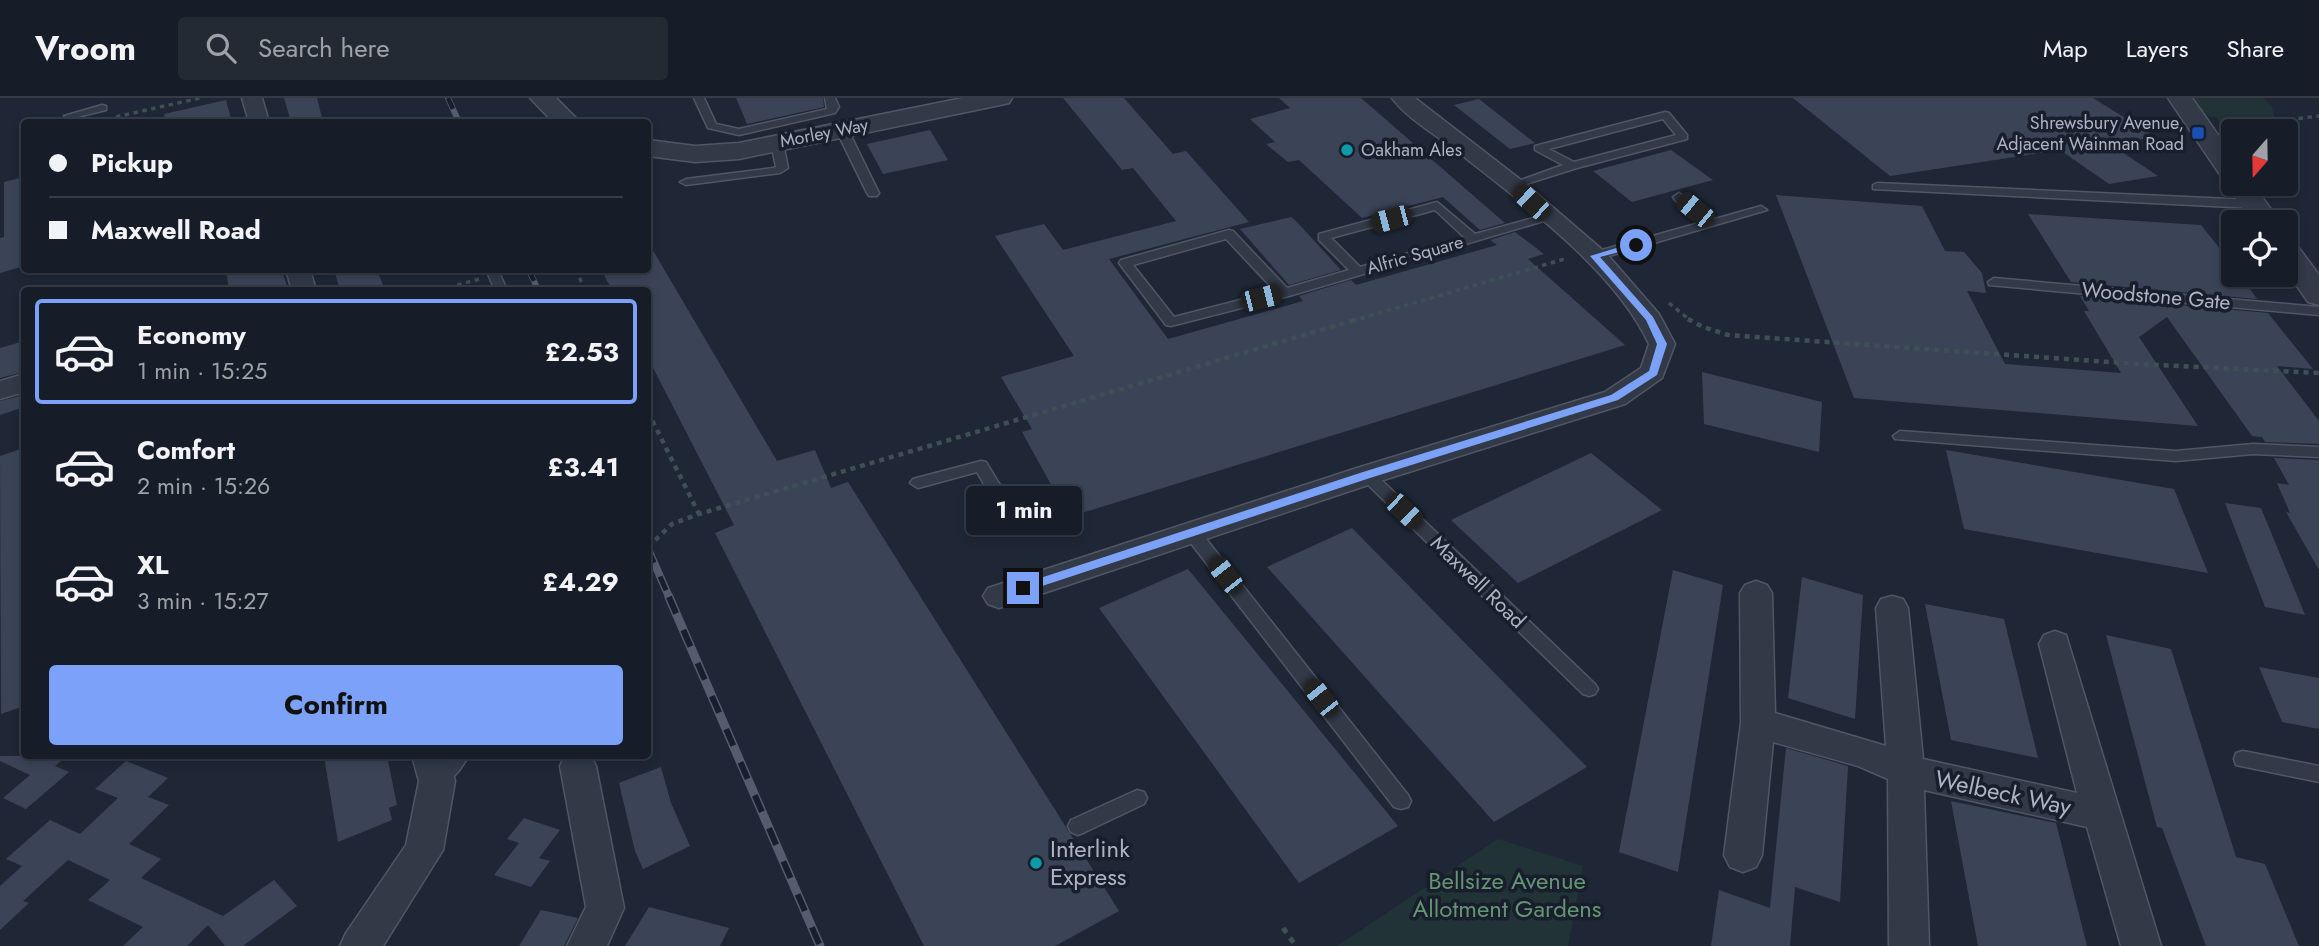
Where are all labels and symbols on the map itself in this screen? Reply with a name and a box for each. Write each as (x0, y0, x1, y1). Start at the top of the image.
place label: Shrewsbury Avenue, Adjacent Wainman Road (1996, 110, 2184, 157)
street label: Morley Way (778, 112, 871, 154)
north arrow (2221, 119, 2298, 196)
marker: Shrewsbury Avenue, Adjacent Wainman Road (2190, 125, 2206, 141)
place label: Oakham Ales (1361, 137, 1462, 163)
marker: Oakham Ales (1339, 142, 1355, 158)
car (1509, 180, 1554, 224)
car (1673, 189, 1718, 231)
car (1368, 203, 1415, 235)
street label: Alfric Square (1364, 229, 1466, 281)
route start (1620, 229, 1652, 261)
street label: Woodstone Gate (2080, 275, 2232, 317)
car (1239, 283, 1284, 313)
callout: 1 min (965, 486, 1081, 536)
car (1382, 489, 1427, 533)
street label: Maxwell Road (1424, 529, 1532, 635)
car (1204, 552, 1247, 598)
route end (1007, 572, 1039, 604)
car (1300, 675, 1343, 721)
street label: Welbeck Way (1932, 761, 2075, 824)
place label: Interlink Express (1050, 831, 1130, 894)
marker: Interlink Express (1028, 855, 1044, 871)
park label: Bellsize Avenue Allotment Gardens (1412, 863, 1602, 926)

